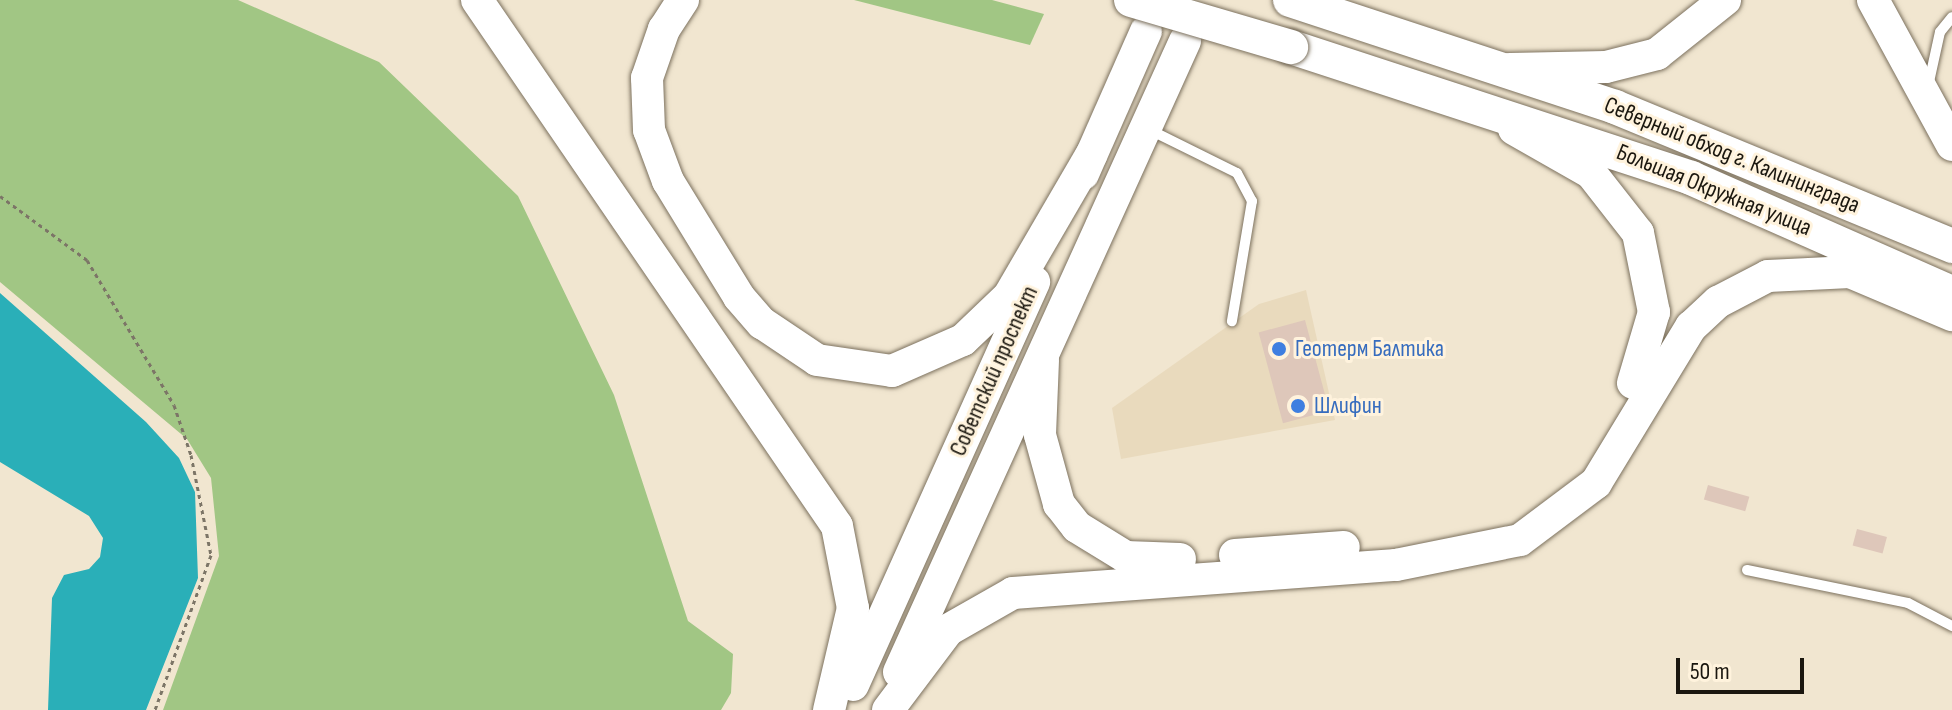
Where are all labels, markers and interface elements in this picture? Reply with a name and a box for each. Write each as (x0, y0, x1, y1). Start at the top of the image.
street label: Северный обход г. Калининграда (1600, 90, 1864, 220)
street label: Большая Окружная улица (1612, 138, 1816, 242)
street label: Советский проспект (944, 282, 1044, 460)
place label: Геотерм Балтика (1295, 335, 1444, 363)
marker: Геотерм Балтика (1270, 340, 1288, 358)
place label: Шлифин (1314, 392, 1382, 420)
marker: Шлифин (1289, 397, 1307, 415)
scale bar (1680, 642, 1808, 692)
text: 50 m (1690, 657, 1730, 686)

